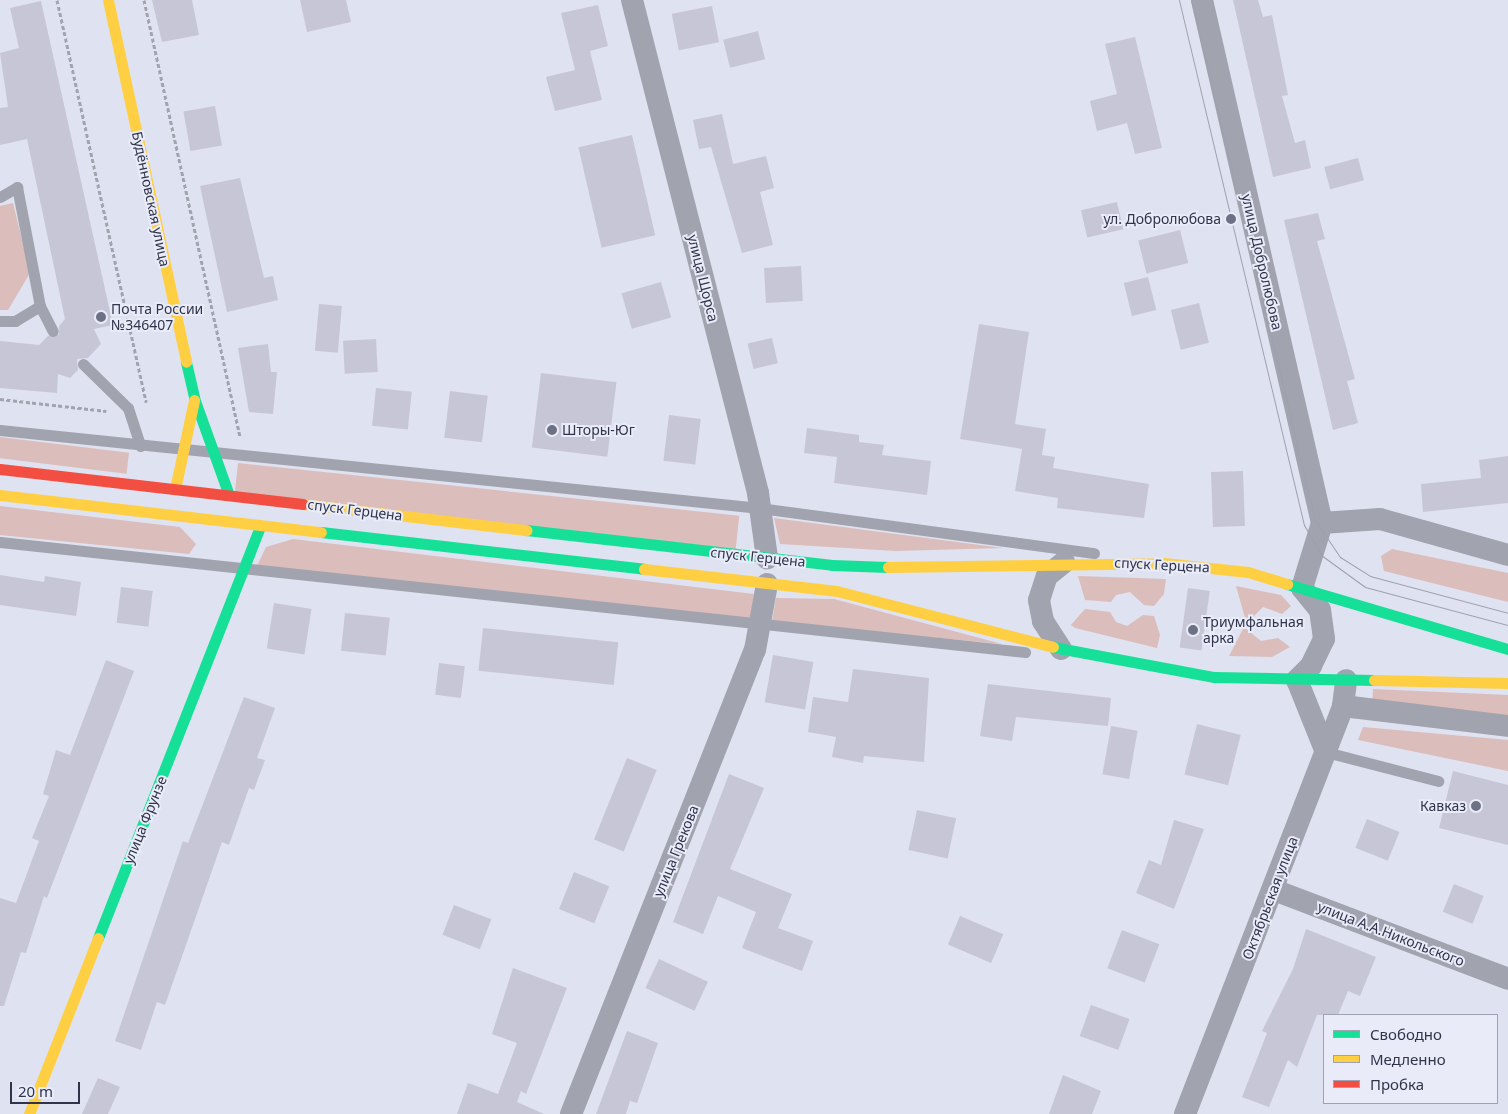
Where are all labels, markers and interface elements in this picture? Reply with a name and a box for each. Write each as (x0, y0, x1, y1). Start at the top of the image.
street label: Будённовская улица (128, 130, 174, 268)
street label: улица Добролюбова (1238, 192, 1286, 332)
place label: ул. Добролюбова (1103, 211, 1221, 227)
marker: ул. Добролюбова (1225, 213, 1237, 225)
street label: улица Щорса (684, 233, 722, 323)
place label: Почта России №346407 (111, 301, 203, 334)
marker: Почта России №346407 (95, 311, 107, 323)
place label: Шторы-Юг (562, 422, 635, 438)
marker: Шторы-Юг (546, 424, 558, 436)
street label: спуск Герцена (307, 496, 403, 524)
street label: спуск Герцена (710, 544, 806, 570)
street label: спуск Герцена (1114, 554, 1210, 576)
place label: Триумфальная арка (1203, 614, 1304, 646)
marker: Триумфальная арка (1187, 624, 1199, 636)
street label: улица Фрунзе (120, 774, 170, 866)
place label: Кавказ (1420, 798, 1466, 814)
marker: Кавказ (1470, 800, 1482, 812)
street label: улица Грекова (650, 803, 702, 899)
street label: Октябрьская улица (1239, 834, 1301, 962)
street label: улица А.А.Никольского (1315, 898, 1467, 970)
legend (1323, 1014, 1498, 1104)
text: Свободно (1370, 1024, 1442, 1044)
text: Медленно (1370, 1049, 1446, 1069)
scale bar (12, 1072, 82, 1104)
text: Пробка (1370, 1074, 1424, 1094)
text: 20 m (18, 1081, 53, 1101)

